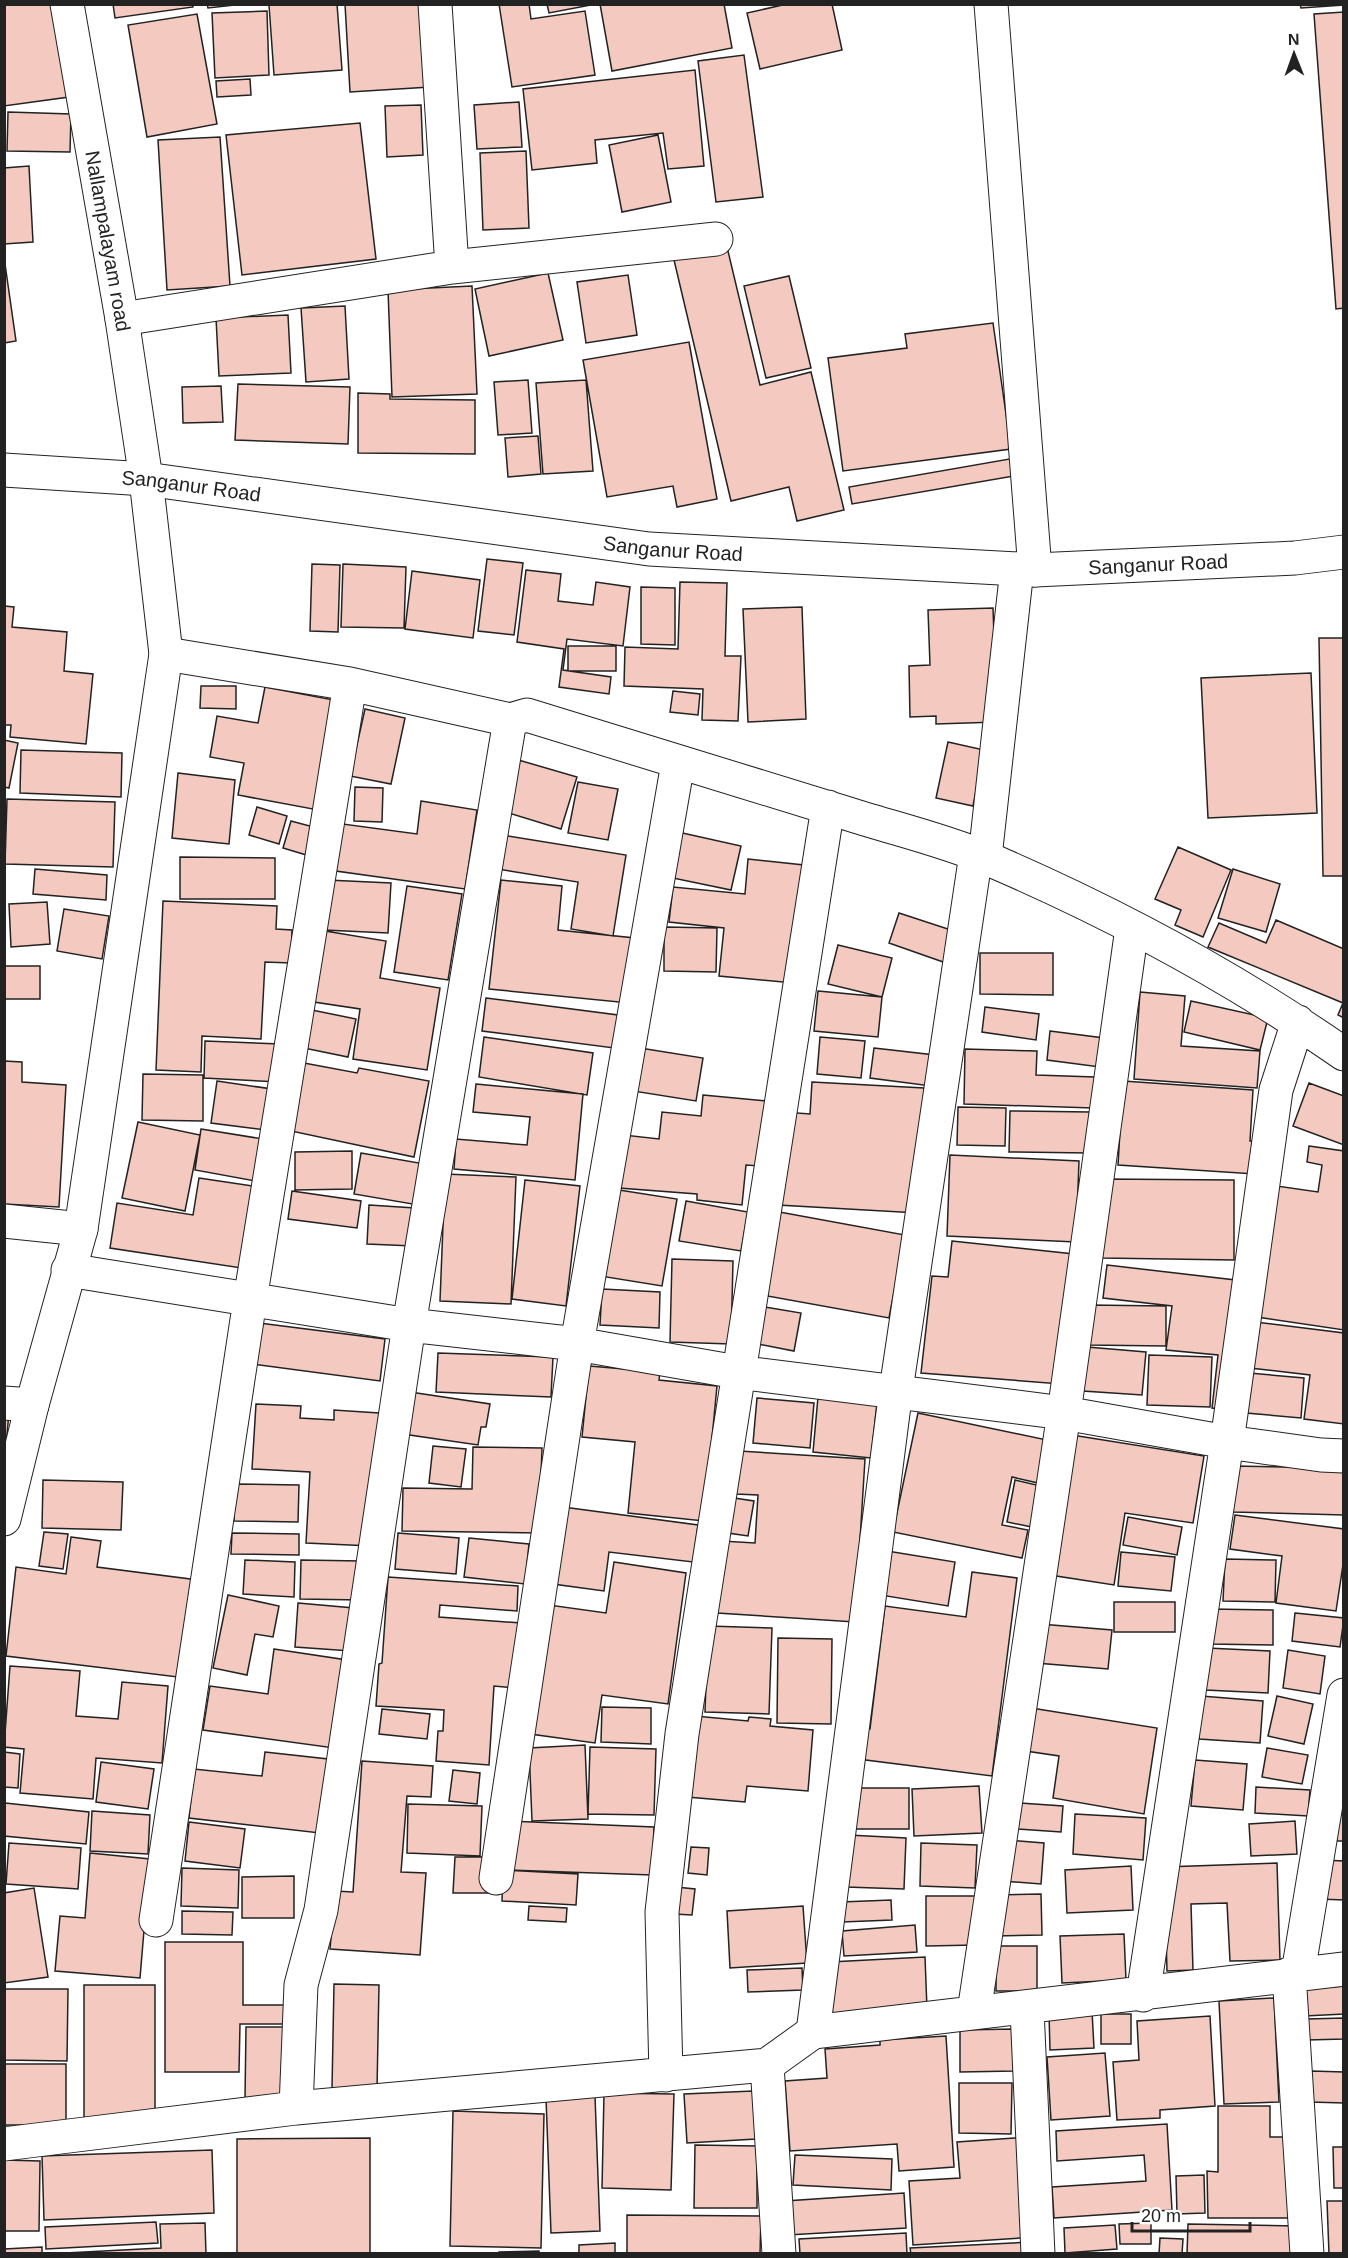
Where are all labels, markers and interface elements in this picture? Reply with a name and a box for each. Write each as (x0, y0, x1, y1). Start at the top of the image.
north arrow (1264, 24, 1324, 84)
text: N (1288, 31, 1300, 48)
street label: Nallampalayam road (81, 149, 135, 333)
street label: Sanganur Road (121, 466, 262, 506)
street label: Sanganur Road (602, 532, 743, 565)
street label: Sanganur Road (1088, 550, 1229, 579)
scale bar (1132, 2195, 1250, 2233)
text: 20 m (1141, 2206, 1181, 2226)

